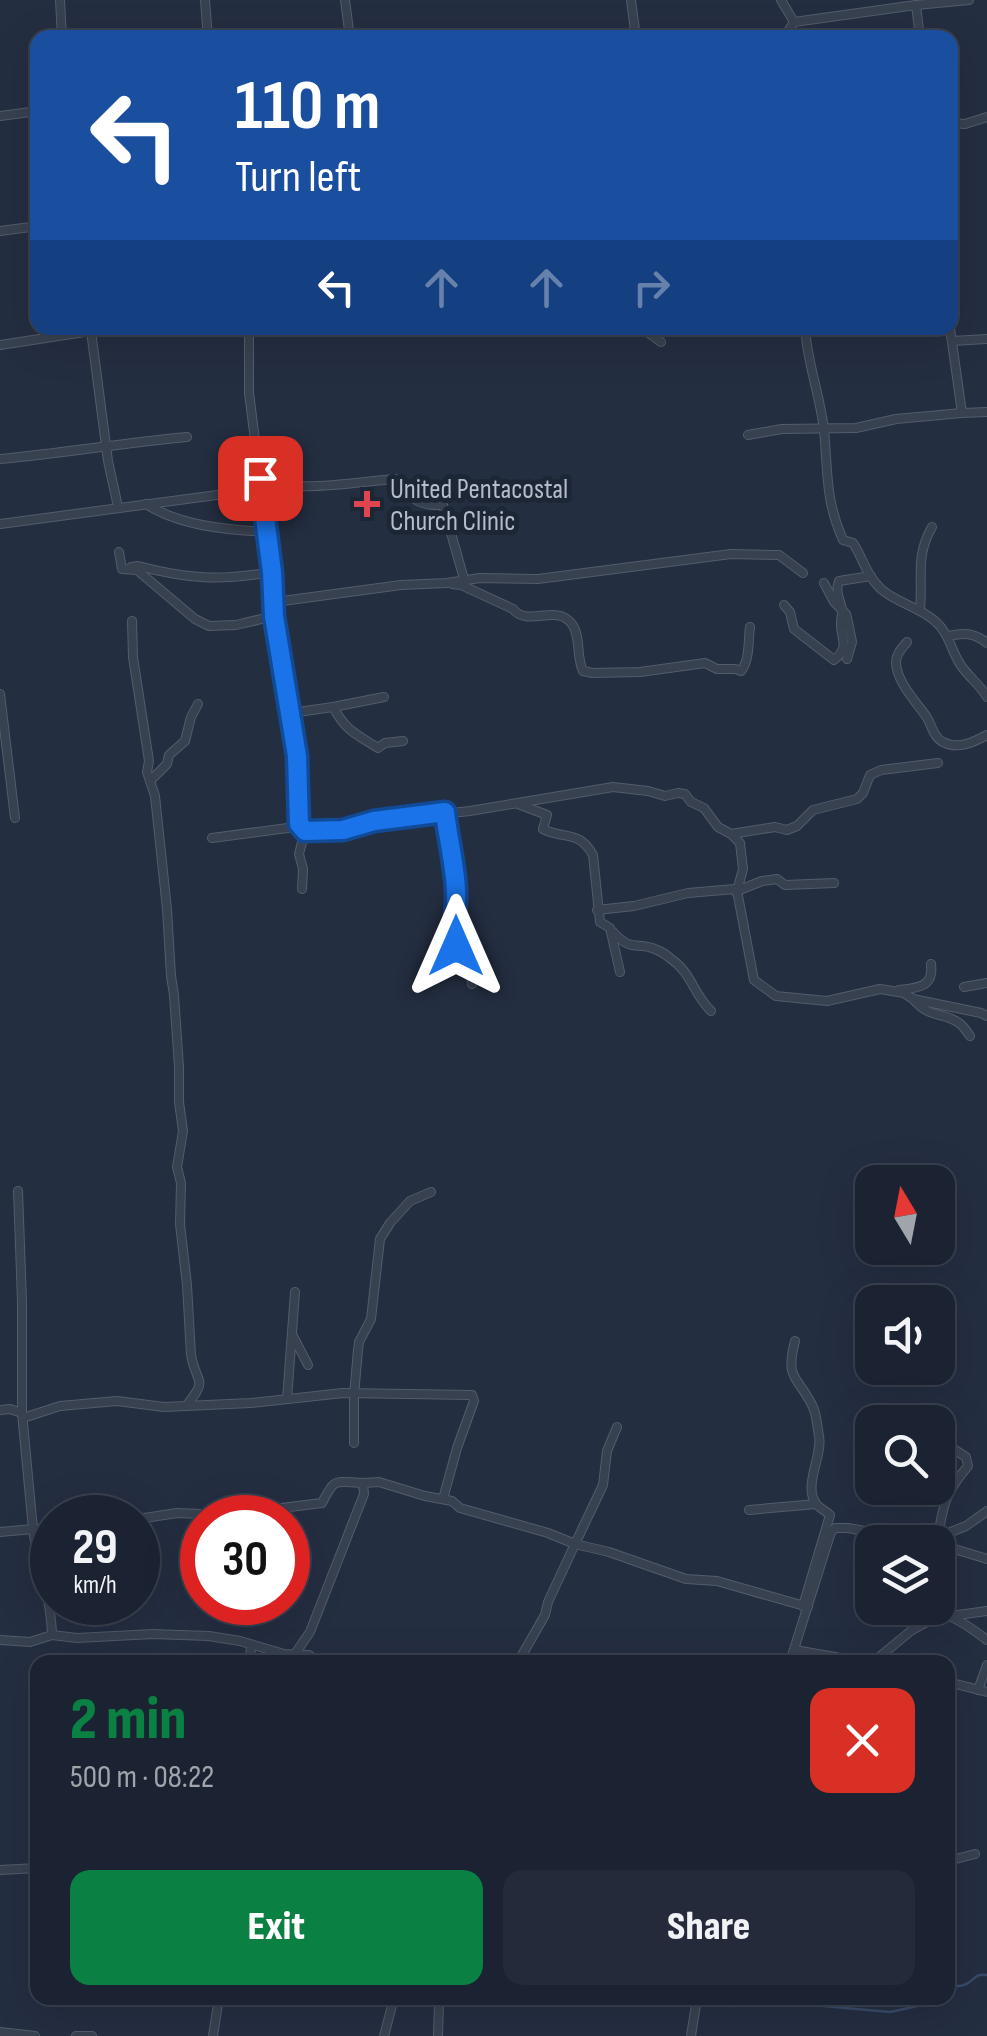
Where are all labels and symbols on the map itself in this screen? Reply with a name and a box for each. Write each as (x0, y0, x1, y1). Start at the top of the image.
pin (218, 436, 303, 521)
place label: United Pentacostal Church Clinic (390, 473, 568, 538)
marker: United Pentacostal Church Clinic (354, 491, 380, 517)
position arrow (404, 894, 508, 998)
north arrow (855, 1165, 955, 1265)
speed limit sign: 30 (180, 1495, 310, 1625)

